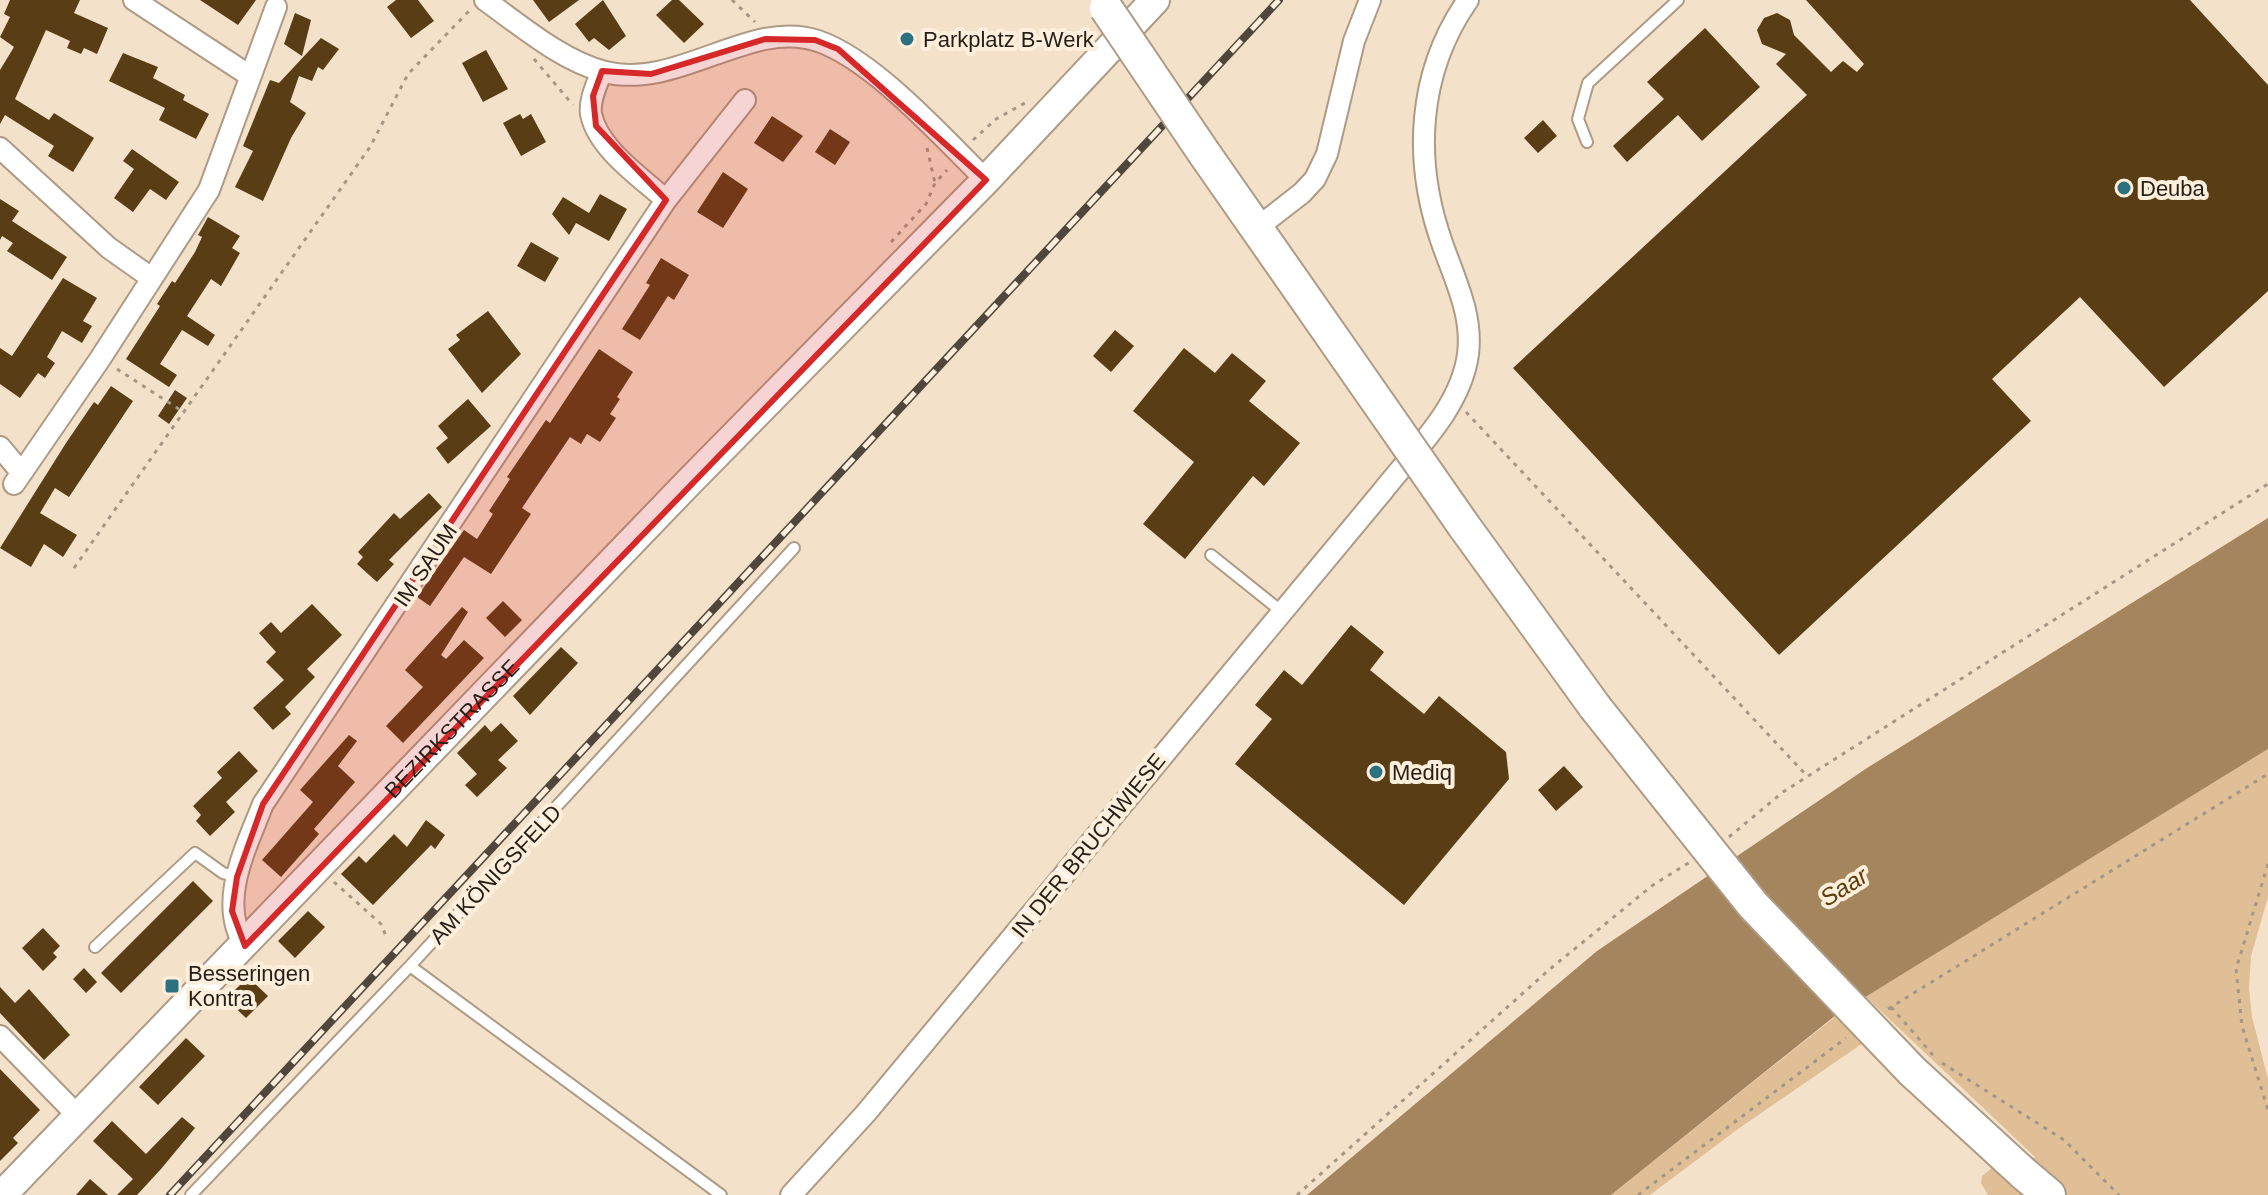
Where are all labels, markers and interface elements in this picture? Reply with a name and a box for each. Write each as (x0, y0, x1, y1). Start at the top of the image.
place label: Parkplatz B-Werk (923, 27, 1095, 52)
marker: Parkplatz B-Werk (898, 30, 916, 48)
place label: Deuba (2140, 176, 2206, 201)
marker: Deuba (2115, 179, 2133, 197)
street label: IM SAUM (389, 519, 462, 611)
street label: BEZIRKSTRASSE (380, 654, 524, 803)
street label: IN DER BRUCHWIESE (1006, 748, 1170, 942)
place label: Mediq (1392, 760, 1452, 785)
marker: Mediq (1367, 763, 1385, 781)
street label: AM KÖNIGSFELD (425, 800, 566, 949)
water label: Saar (1815, 861, 1873, 911)
place label: Besseringen Kontra (188, 961, 310, 1011)
marker: Besseringen Kontra (163, 977, 181, 995)

